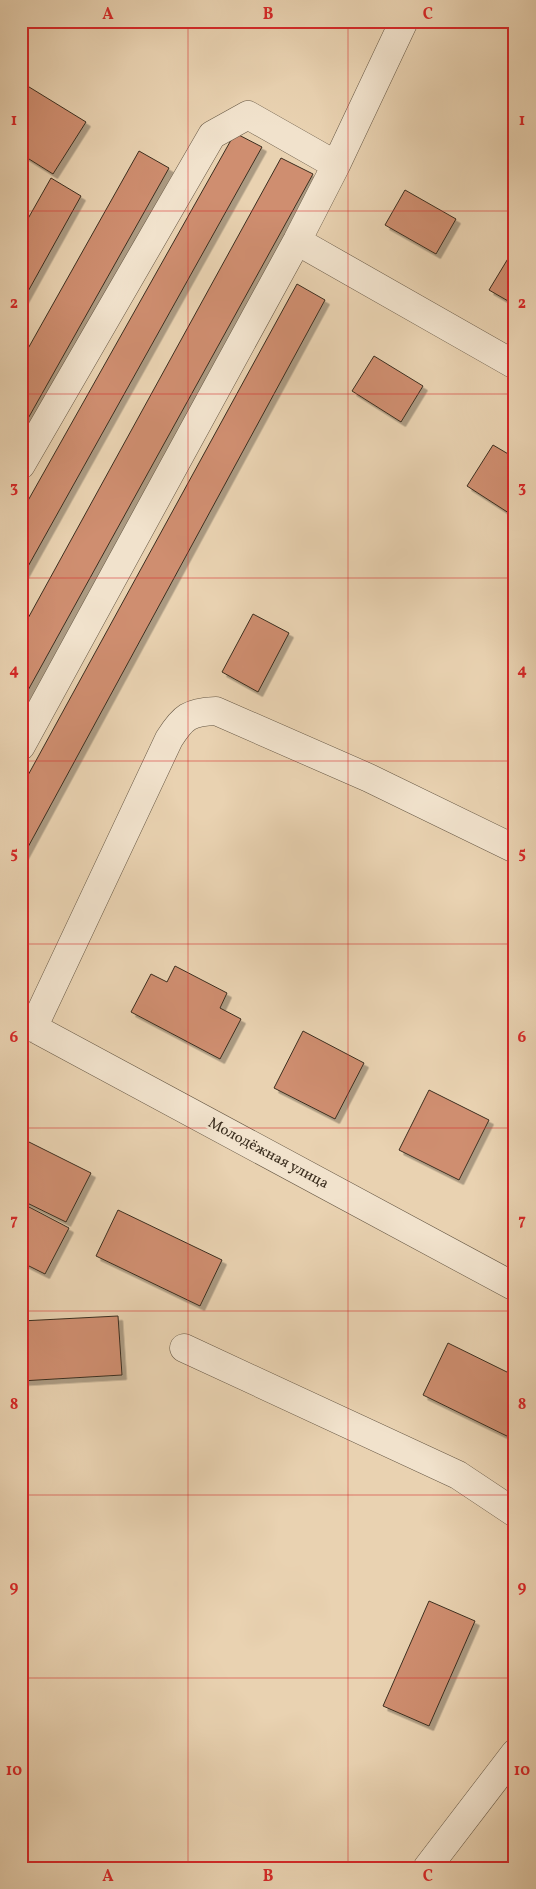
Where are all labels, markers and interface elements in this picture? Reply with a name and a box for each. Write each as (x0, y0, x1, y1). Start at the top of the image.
text: A (102, 4, 114, 26)
text: B (263, 4, 274, 26)
text: C (423, 4, 433, 26)
text: 1 (11, 110, 17, 132)
text: 1 (519, 110, 525, 132)
text: 2 (10, 293, 18, 315)
text: 2 (518, 293, 526, 315)
text: 3 (10, 477, 18, 499)
text: 3 (518, 477, 526, 499)
text: 4 (9, 660, 19, 682)
text: 4 (517, 660, 527, 682)
text: 5 (10, 843, 18, 865)
text: 5 (518, 843, 526, 865)
text: 6 (10, 1027, 19, 1049)
text: 6 (518, 1027, 527, 1049)
street label: Молодёжная улица (204, 1113, 332, 1195)
text: 7 (10, 1210, 18, 1232)
text: 7 (518, 1210, 526, 1232)
text: 8 (10, 1394, 18, 1416)
text: 8 (518, 1394, 526, 1416)
text: 9 (10, 1577, 19, 1599)
text: 9 (518, 1577, 527, 1599)
text: 10 (6, 1760, 22, 1782)
text: 10 (514, 1760, 530, 1782)
text: A (102, 1866, 114, 1888)
text: B (263, 1866, 274, 1888)
text: C (423, 1866, 433, 1888)

